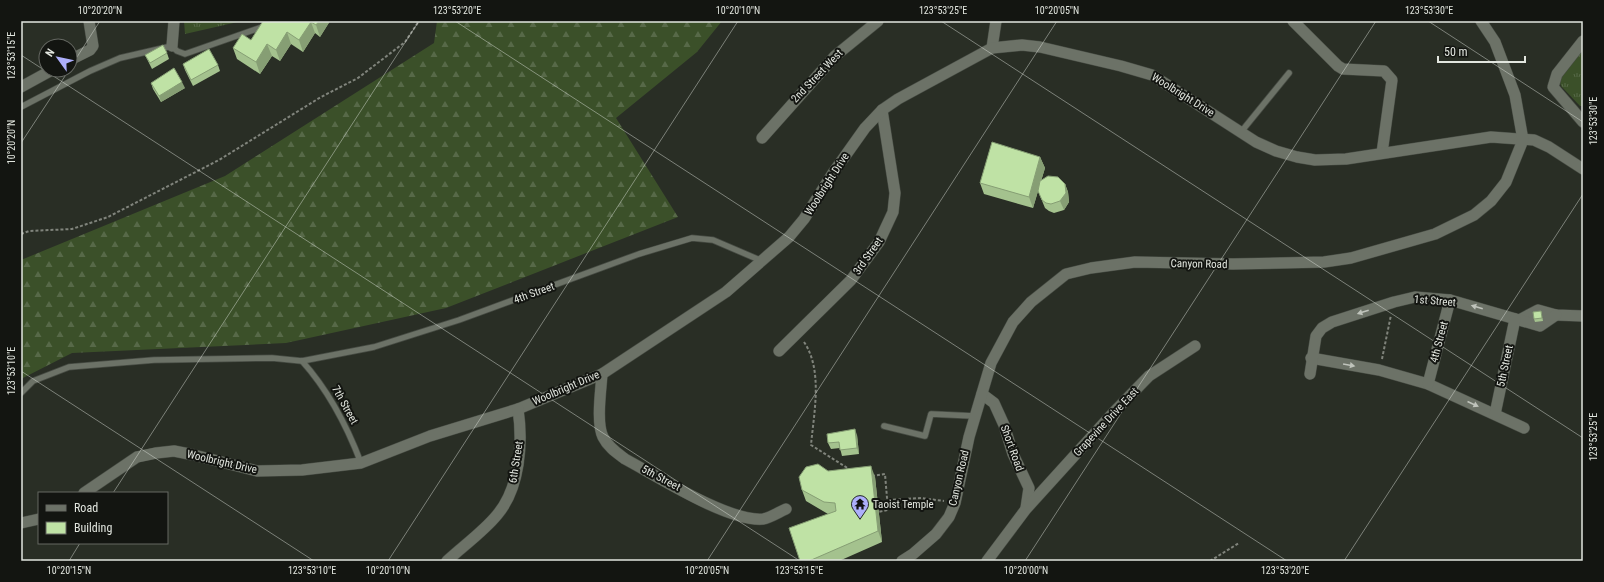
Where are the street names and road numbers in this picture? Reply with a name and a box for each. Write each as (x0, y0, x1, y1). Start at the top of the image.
street label: 2nd Street West (788, 47, 846, 105)
street label: Woolbright Drive (1149, 71, 1217, 119)
street label: Woolbright Drive (802, 150, 852, 218)
street label: 3rd Street (851, 235, 885, 277)
street label: Canyon Road (1170, 257, 1228, 271)
street label: 4th Street (512, 280, 556, 306)
street label: 1st Street (1414, 293, 1456, 309)
street label: 4th Street (1427, 320, 1451, 364)
street label: 5th Street (1494, 344, 1516, 388)
street label: Woolbright Drive (531, 368, 601, 408)
street label: 7th Street (329, 383, 361, 427)
street label: Grapevine Drive East (1071, 385, 1141, 459)
street label: Short Road (998, 423, 1026, 473)
street label: 6th Street (506, 440, 526, 484)
street label: Woolbright Drive (186, 448, 258, 476)
street label: Canyon Road (946, 449, 972, 507)
street label: 5th Street (639, 462, 683, 494)

